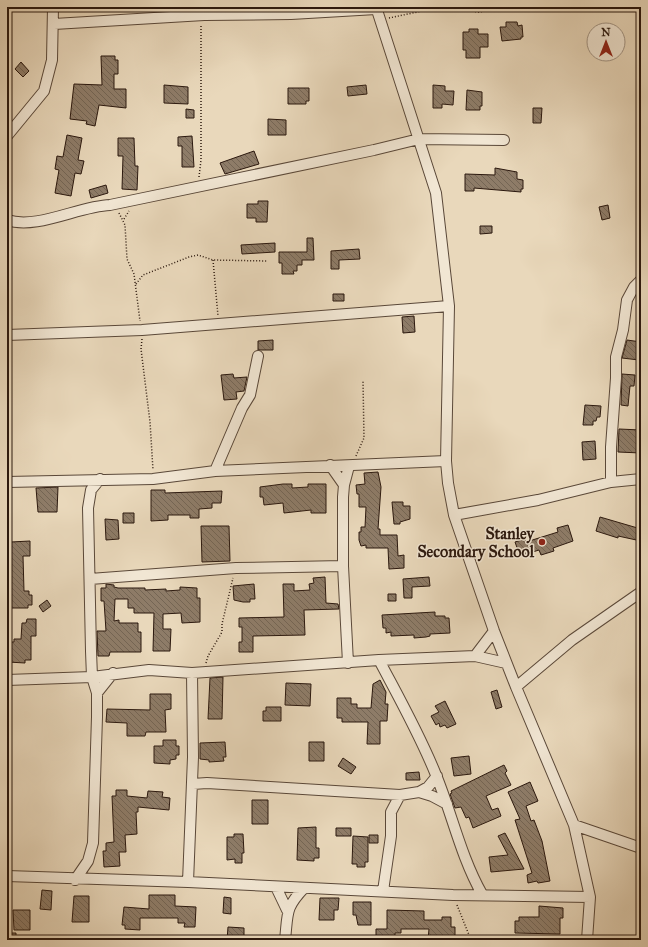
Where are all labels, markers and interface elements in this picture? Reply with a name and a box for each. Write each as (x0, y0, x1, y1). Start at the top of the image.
north arrow (586, 22, 626, 62)
text: N (601, 26, 611, 39)
place label: Stanley Secondary School (417, 524, 536, 562)
marker: Stanley Secondary School (537, 537, 547, 547)

